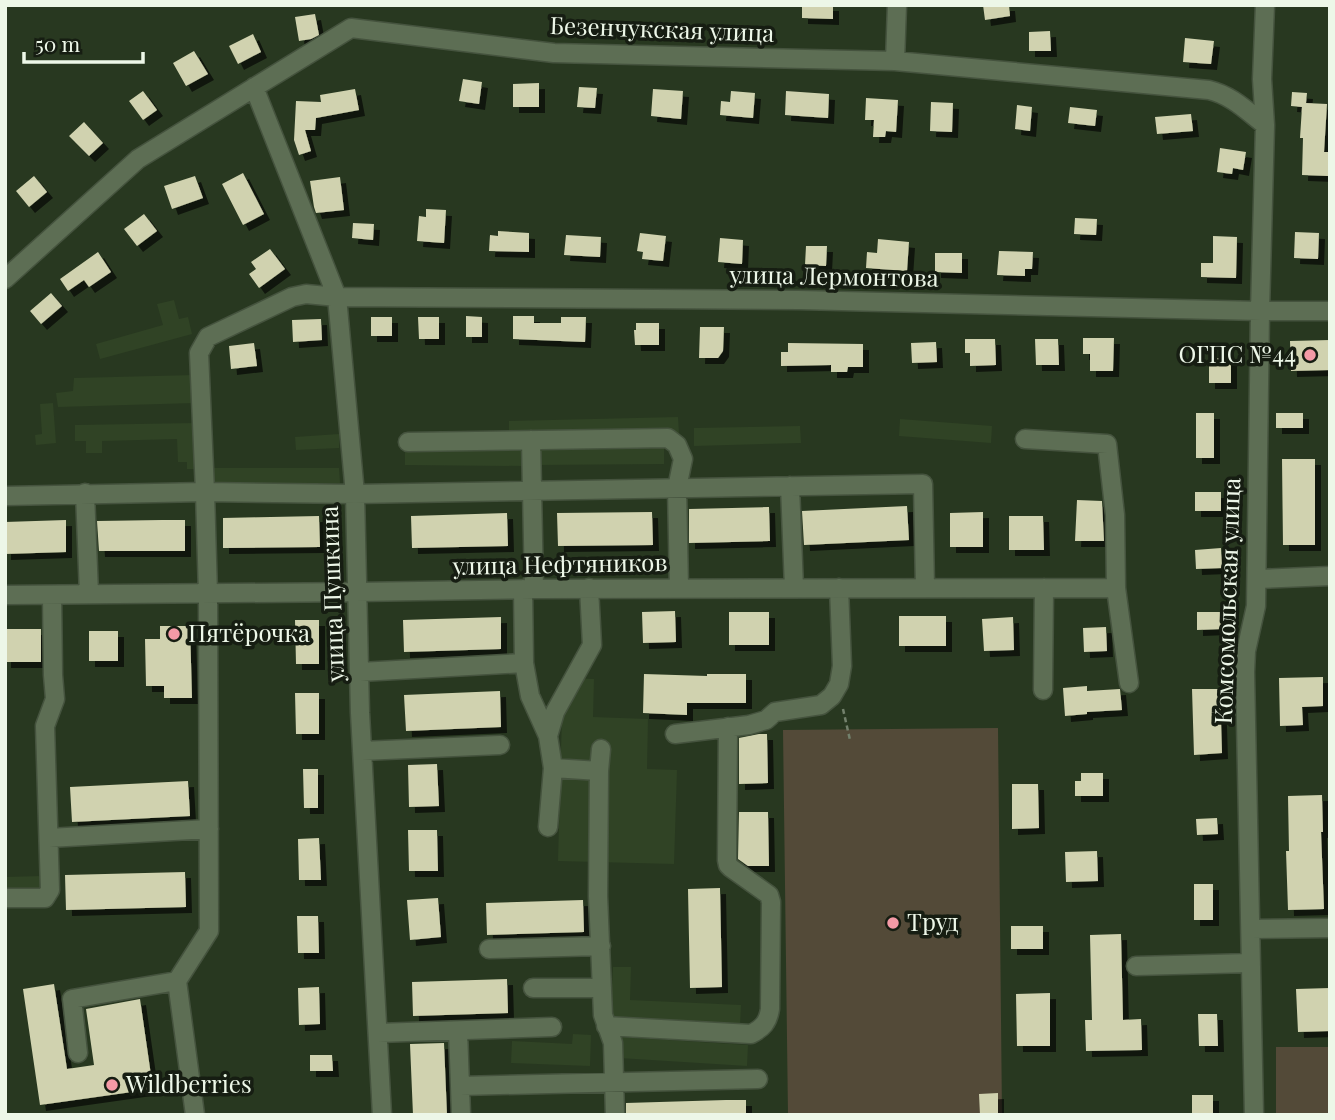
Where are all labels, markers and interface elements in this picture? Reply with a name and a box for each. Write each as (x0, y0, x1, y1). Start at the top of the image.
street label: Безенчукская улица (549, 8, 775, 48)
scale bar (24, 21, 144, 65)
text: 50 m (35, 29, 81, 57)
street label: улица Лермонтова (728, 257, 939, 293)
place label: ОГПС №44 (1178, 337, 1296, 369)
marker: ОГПС №44 (1302, 347, 1318, 363)
street label: Комсомольская улица (1206, 477, 1246, 725)
street label: улица Пушкина (312, 505, 350, 684)
street label: улица Нефтяников (451, 545, 668, 581)
place label: Пятёрочка (188, 616, 310, 648)
marker: Пятёрочка (166, 626, 182, 642)
place label: Труд (907, 905, 959, 937)
marker: Труд (885, 915, 901, 931)
place label: Wildberries (125, 1067, 252, 1099)
marker: Wildberries (104, 1077, 120, 1093)

